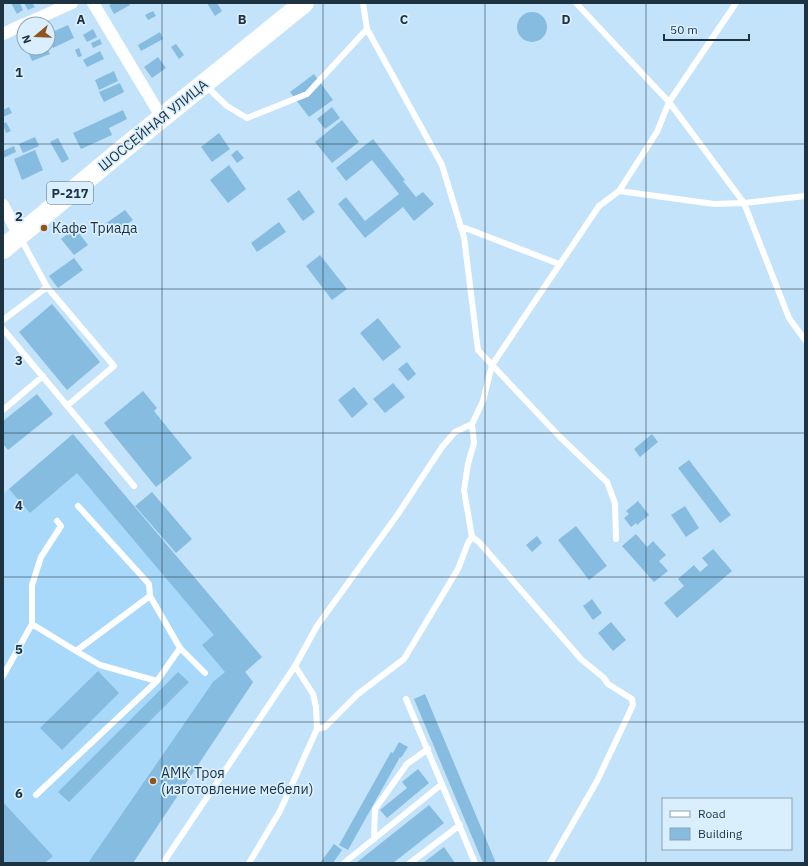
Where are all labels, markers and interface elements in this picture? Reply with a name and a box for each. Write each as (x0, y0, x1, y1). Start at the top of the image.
text: A (77, 11, 86, 28)
text: B (238, 11, 247, 28)
text: C (400, 11, 409, 28)
text: D (561, 11, 571, 28)
north arrow (16, 16, 56, 56)
scale bar (664, 16, 749, 42)
text: 50 m (670, 22, 698, 37)
text: N (19, 33, 34, 45)
text: 1 (15, 64, 23, 81)
street label: ШОССЕЙНАЯ УЛИЦА (94, 74, 212, 175)
road number: Р-217 (47, 182, 93, 204)
text: 2 (15, 208, 23, 225)
place label: Кафе Триада (52, 219, 138, 237)
marker: Кафе Триада (39, 223, 49, 233)
text: 3 (15, 352, 23, 369)
text: 4 (15, 497, 23, 514)
text: 5 (15, 641, 23, 658)
place label: АМК Троя (изготовление мебели) (161, 764, 313, 798)
marker: АМК Троя (изготовление мебели) (148, 776, 158, 786)
text: 6 (15, 785, 23, 802)
legend (662, 798, 792, 850)
text: Road (698, 806, 726, 821)
text: Building (698, 826, 743, 841)

